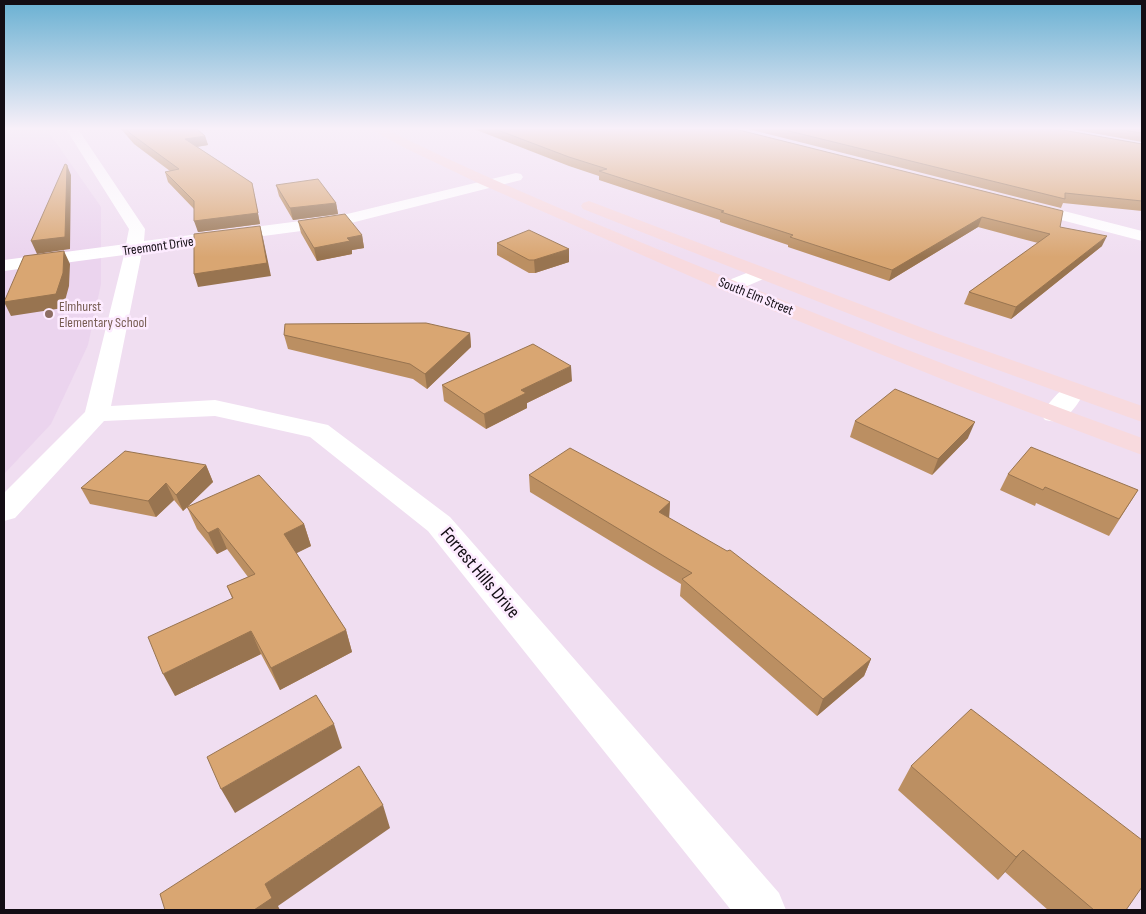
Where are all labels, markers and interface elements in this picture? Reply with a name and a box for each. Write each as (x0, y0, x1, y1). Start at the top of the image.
street label: Treemont Drive (121, 233, 195, 259)
street label: South Elm Street (716, 273, 796, 319)
place label: Elmhurst Elementary School (59, 298, 147, 331)
marker: Elmhurst Elementary School (43, 308, 55, 320)
street label: Forrest Hills Drive (435, 523, 525, 623)

